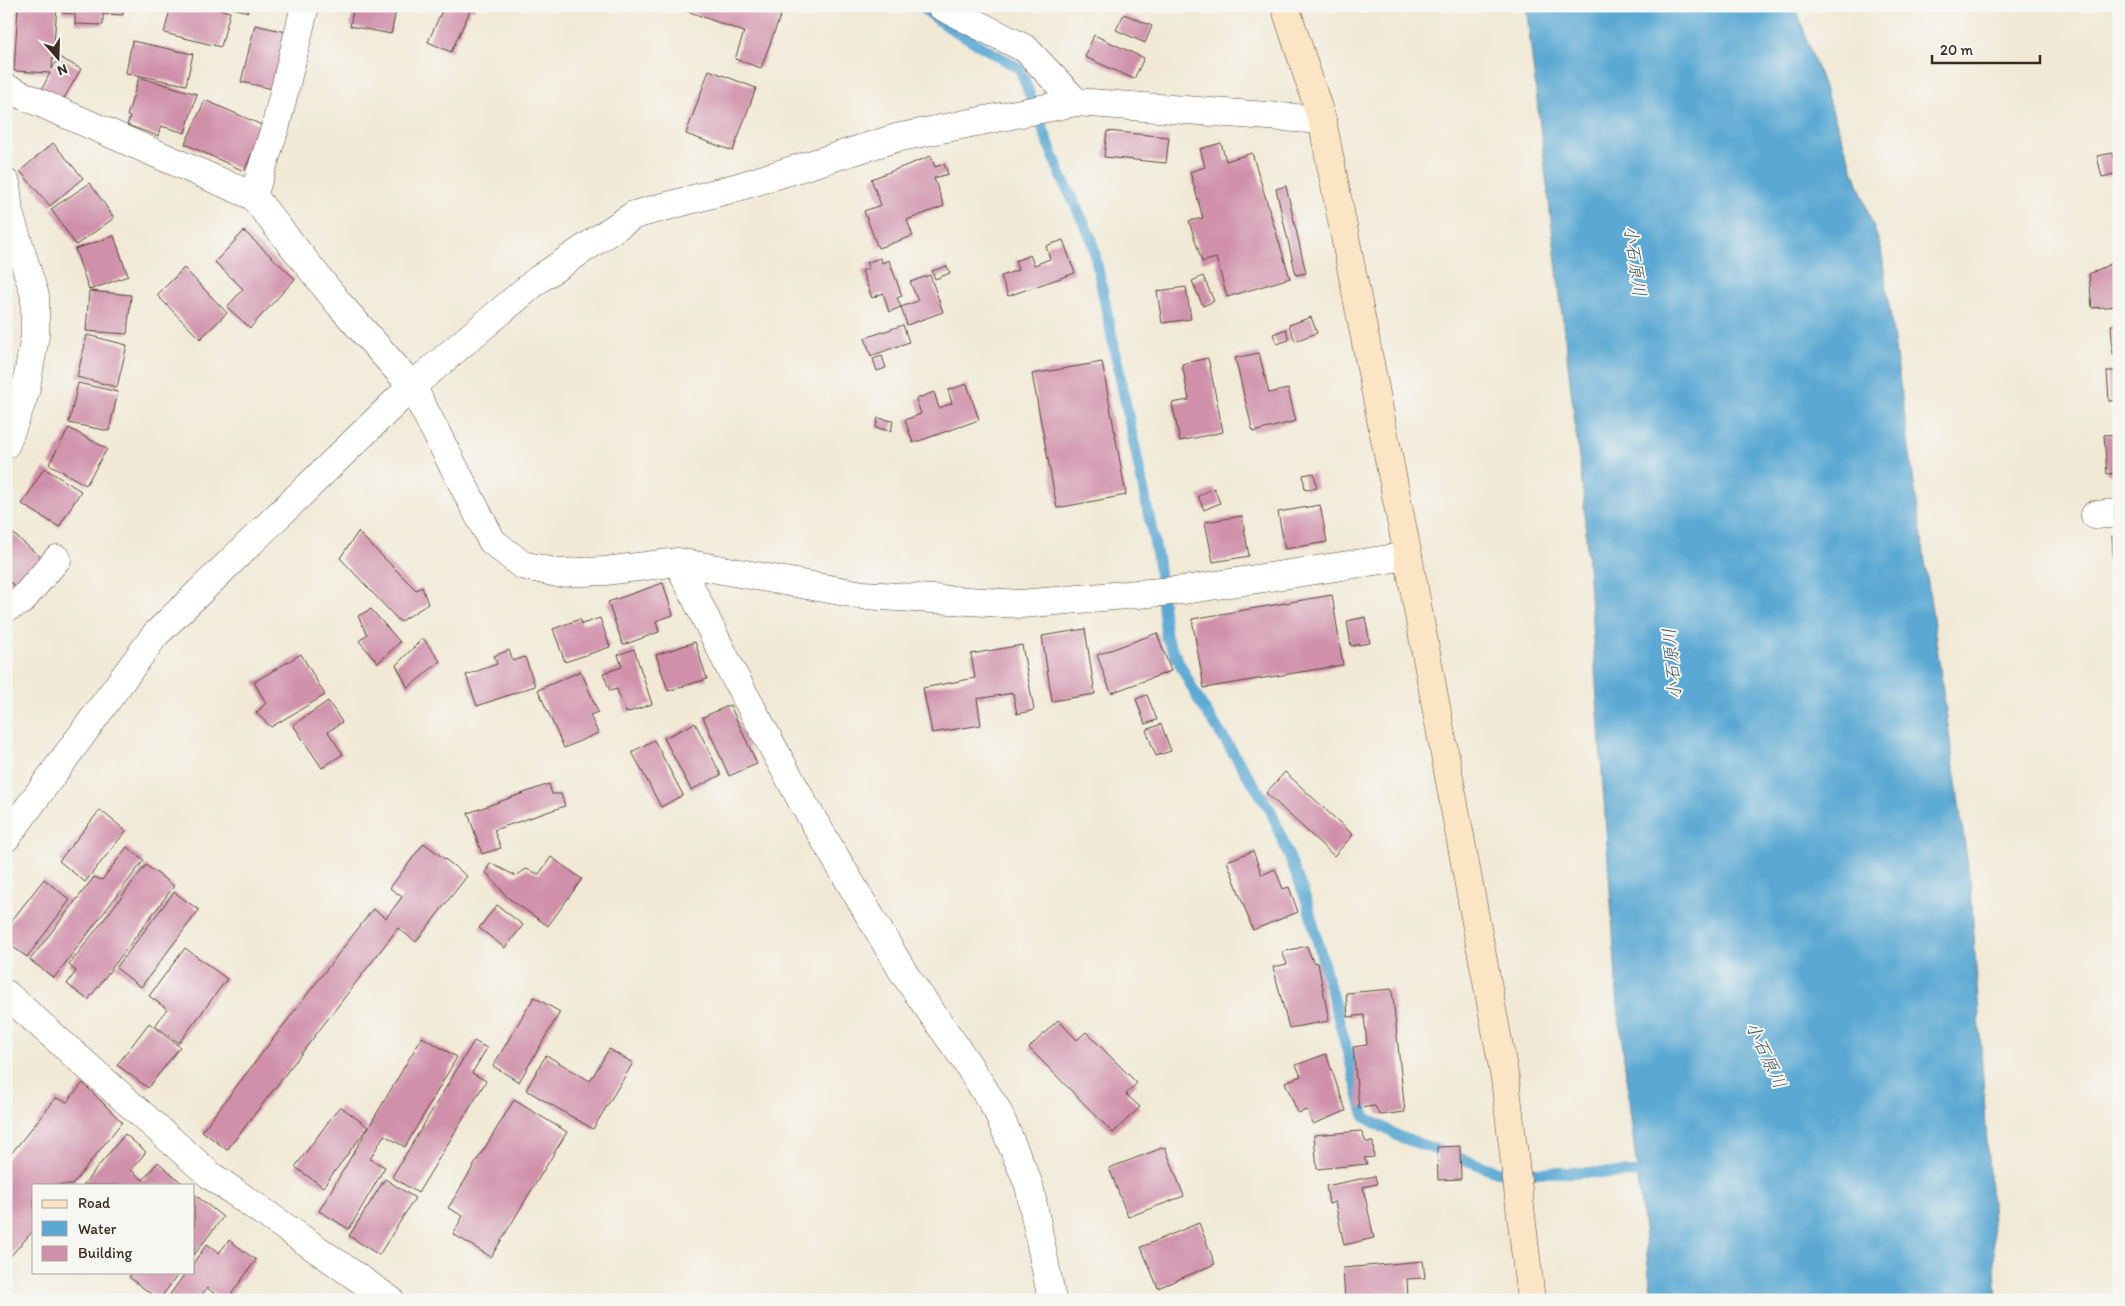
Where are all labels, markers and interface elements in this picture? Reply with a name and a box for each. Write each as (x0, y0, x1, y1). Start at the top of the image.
north arrow (32, 32, 82, 82)
scale bar (1932, 32, 2040, 64)
text: 20 m (1940, 41, 1974, 59)
text: N (55, 60, 70, 79)
water label: 小石原川 (1619, 224, 1651, 298)
water label: 小石原川 (1658, 627, 1686, 701)
water label: 小石原川 (1741, 1018, 1791, 1092)
legend (32, 1184, 195, 1274)
text: Road (78, 1194, 111, 1212)
text: Water (78, 1220, 117, 1238)
text: Building (78, 1244, 132, 1262)

